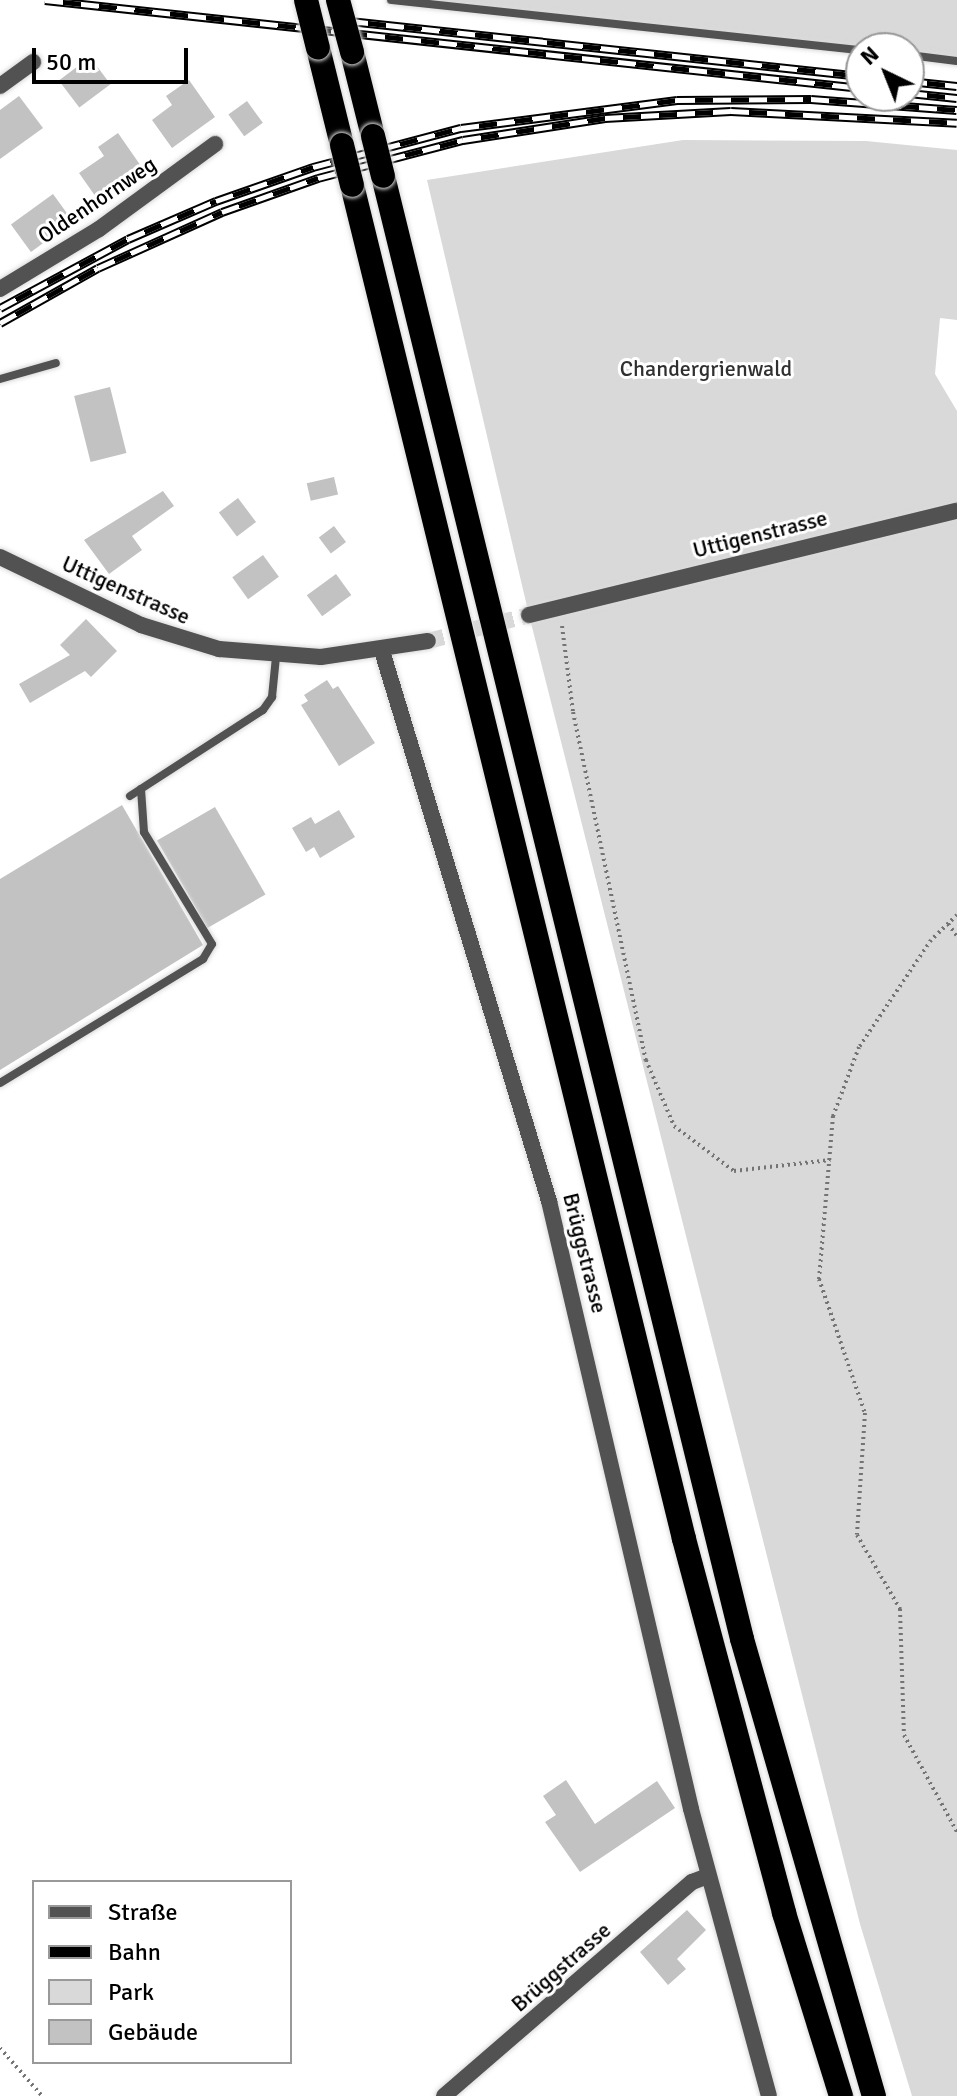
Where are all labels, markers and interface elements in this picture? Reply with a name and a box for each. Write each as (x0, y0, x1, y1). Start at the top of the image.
scale bar (36, 32, 192, 82)
north arrow (845, 32, 925, 112)
text: N (855, 40, 884, 71)
text: 50 m (46, 47, 96, 77)
street label: Oldenhornweg (33, 151, 161, 249)
park label: Chandergrienwald (620, 356, 792, 382)
street label: Uttigenstrasse (690, 505, 830, 563)
street label: Uttigenstrasse (58, 550, 194, 630)
street label: Brüggstrasse (557, 1190, 613, 1316)
legend (32, 1880, 292, 2064)
text: Straße (108, 1897, 178, 1927)
street label: Brüggstrasse (506, 1917, 616, 2017)
text: Bahn (108, 1937, 161, 1967)
text: Park (108, 1977, 154, 2007)
text: Gebäude (108, 2017, 198, 2047)

